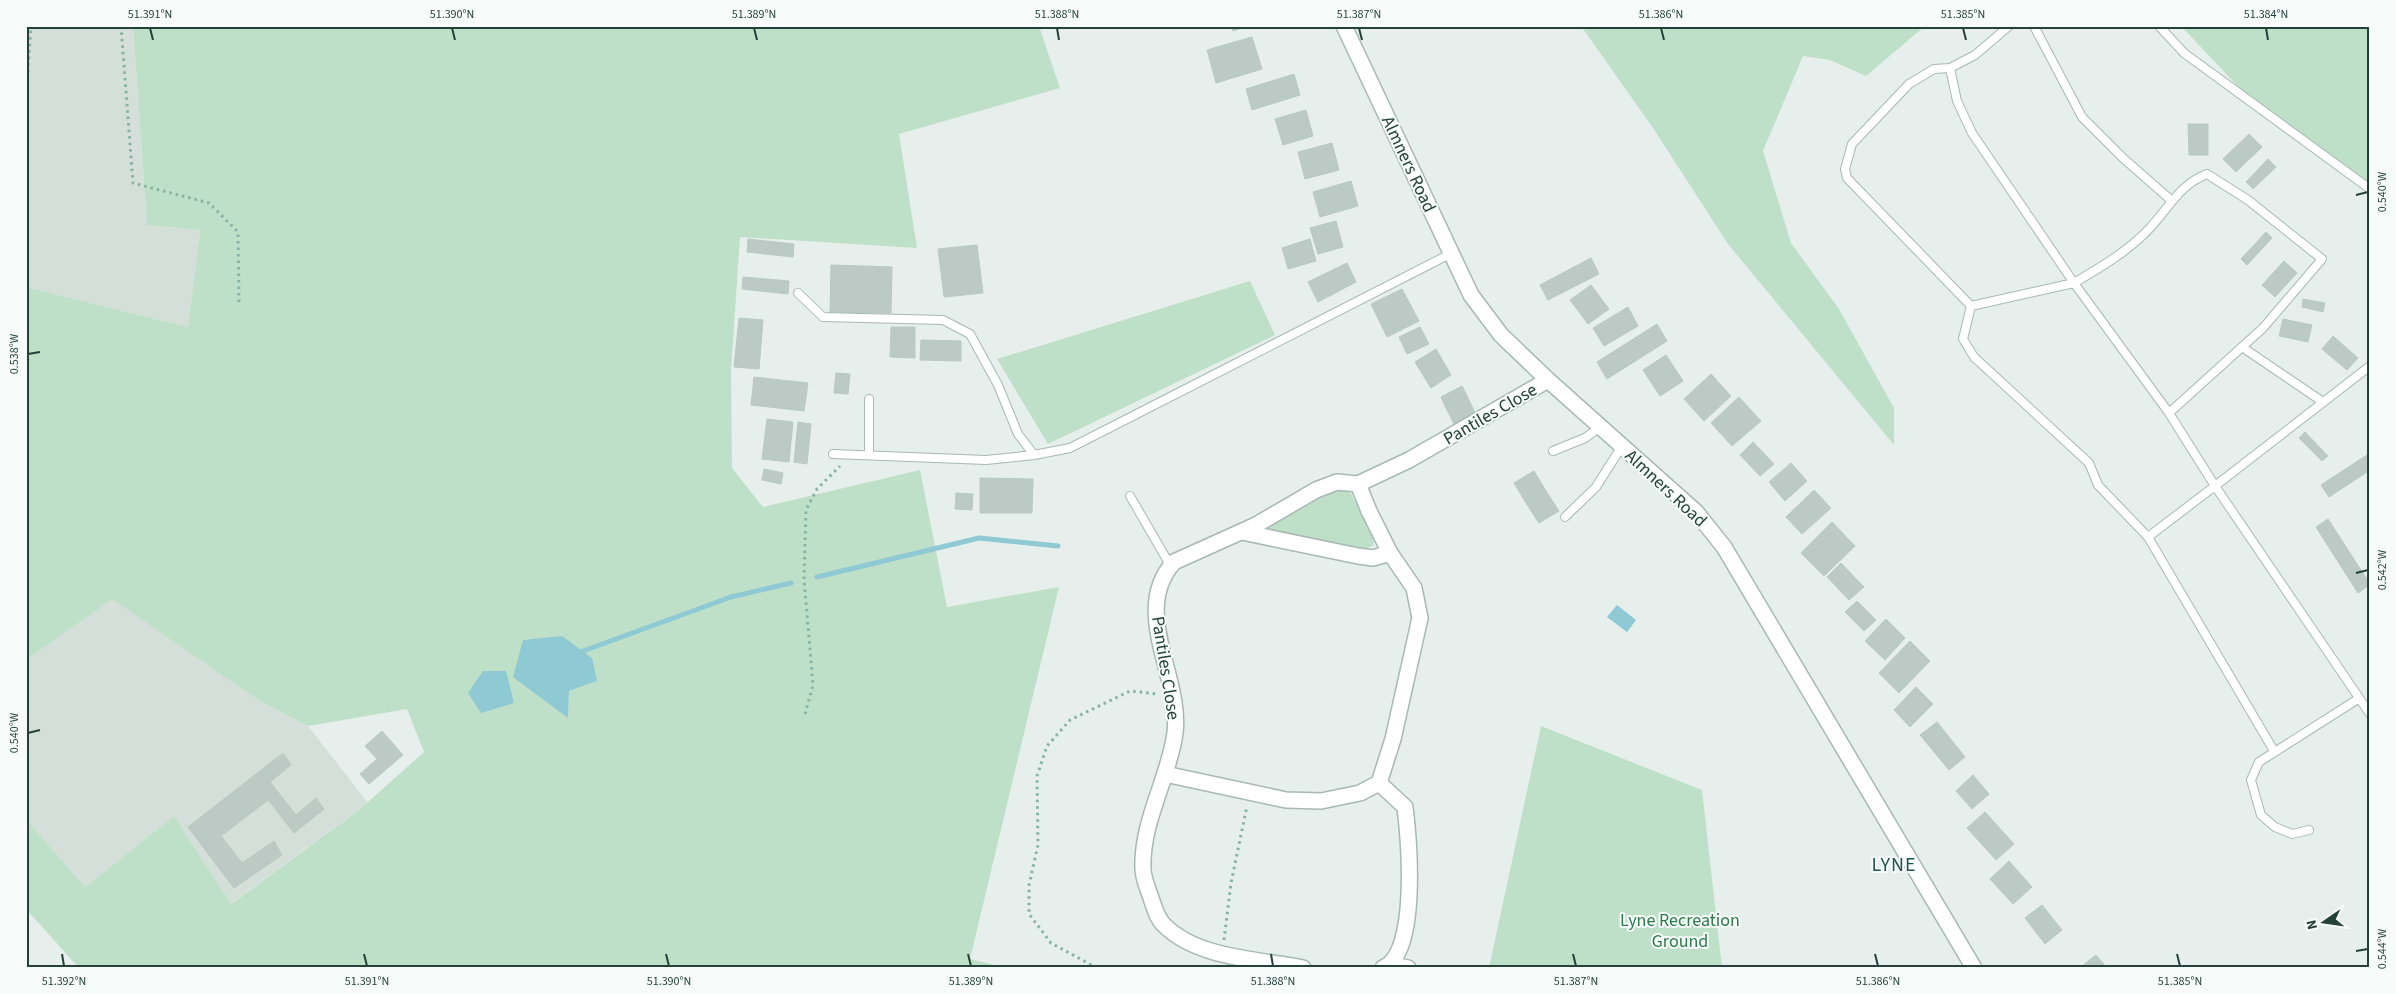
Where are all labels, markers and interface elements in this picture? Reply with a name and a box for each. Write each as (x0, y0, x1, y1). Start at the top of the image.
text: 51.391°N (128, 6, 172, 23)
text: 51.390°N (430, 6, 474, 23)
text: 51.389°N (732, 6, 776, 23)
text: 51.388°N (1035, 6, 1079, 23)
text: 51.387°N (1337, 6, 1381, 23)
text: 51.386°N (1639, 6, 1683, 23)
text: 51.385°N (1941, 6, 1985, 23)
text: 51.384°N (2244, 6, 2288, 23)
street label: Almners Road (1375, 112, 1442, 217)
text: 0.540°W (2374, 171, 2391, 212)
text: 0.538°W (6, 333, 23, 374)
street label: Pantiles Close (1439, 377, 1542, 451)
street label: Almners Road (1619, 444, 1712, 533)
text: 0.542°W (2374, 549, 2391, 590)
street label: Pantiles Close (1145, 614, 1186, 722)
text: 0.540°W (6, 712, 23, 753)
district label: LYNE (1871, 851, 1917, 879)
north arrow (2298, 896, 2348, 946)
park label: Lyne Recreation Ground (1620, 908, 1740, 954)
text: N (2302, 918, 2323, 931)
text: 0.544°W (2374, 928, 2391, 969)
text: 51.392°N (42, 973, 86, 990)
text: 51.391°N (345, 973, 389, 990)
text: 51.390°N (647, 973, 691, 990)
text: 51.389°N (949, 973, 993, 990)
text: 51.388°N (1251, 973, 1295, 990)
text: 51.387°N (1554, 973, 1598, 990)
text: 51.386°N (1856, 973, 1900, 990)
text: 51.385°N (2158, 973, 2202, 990)

